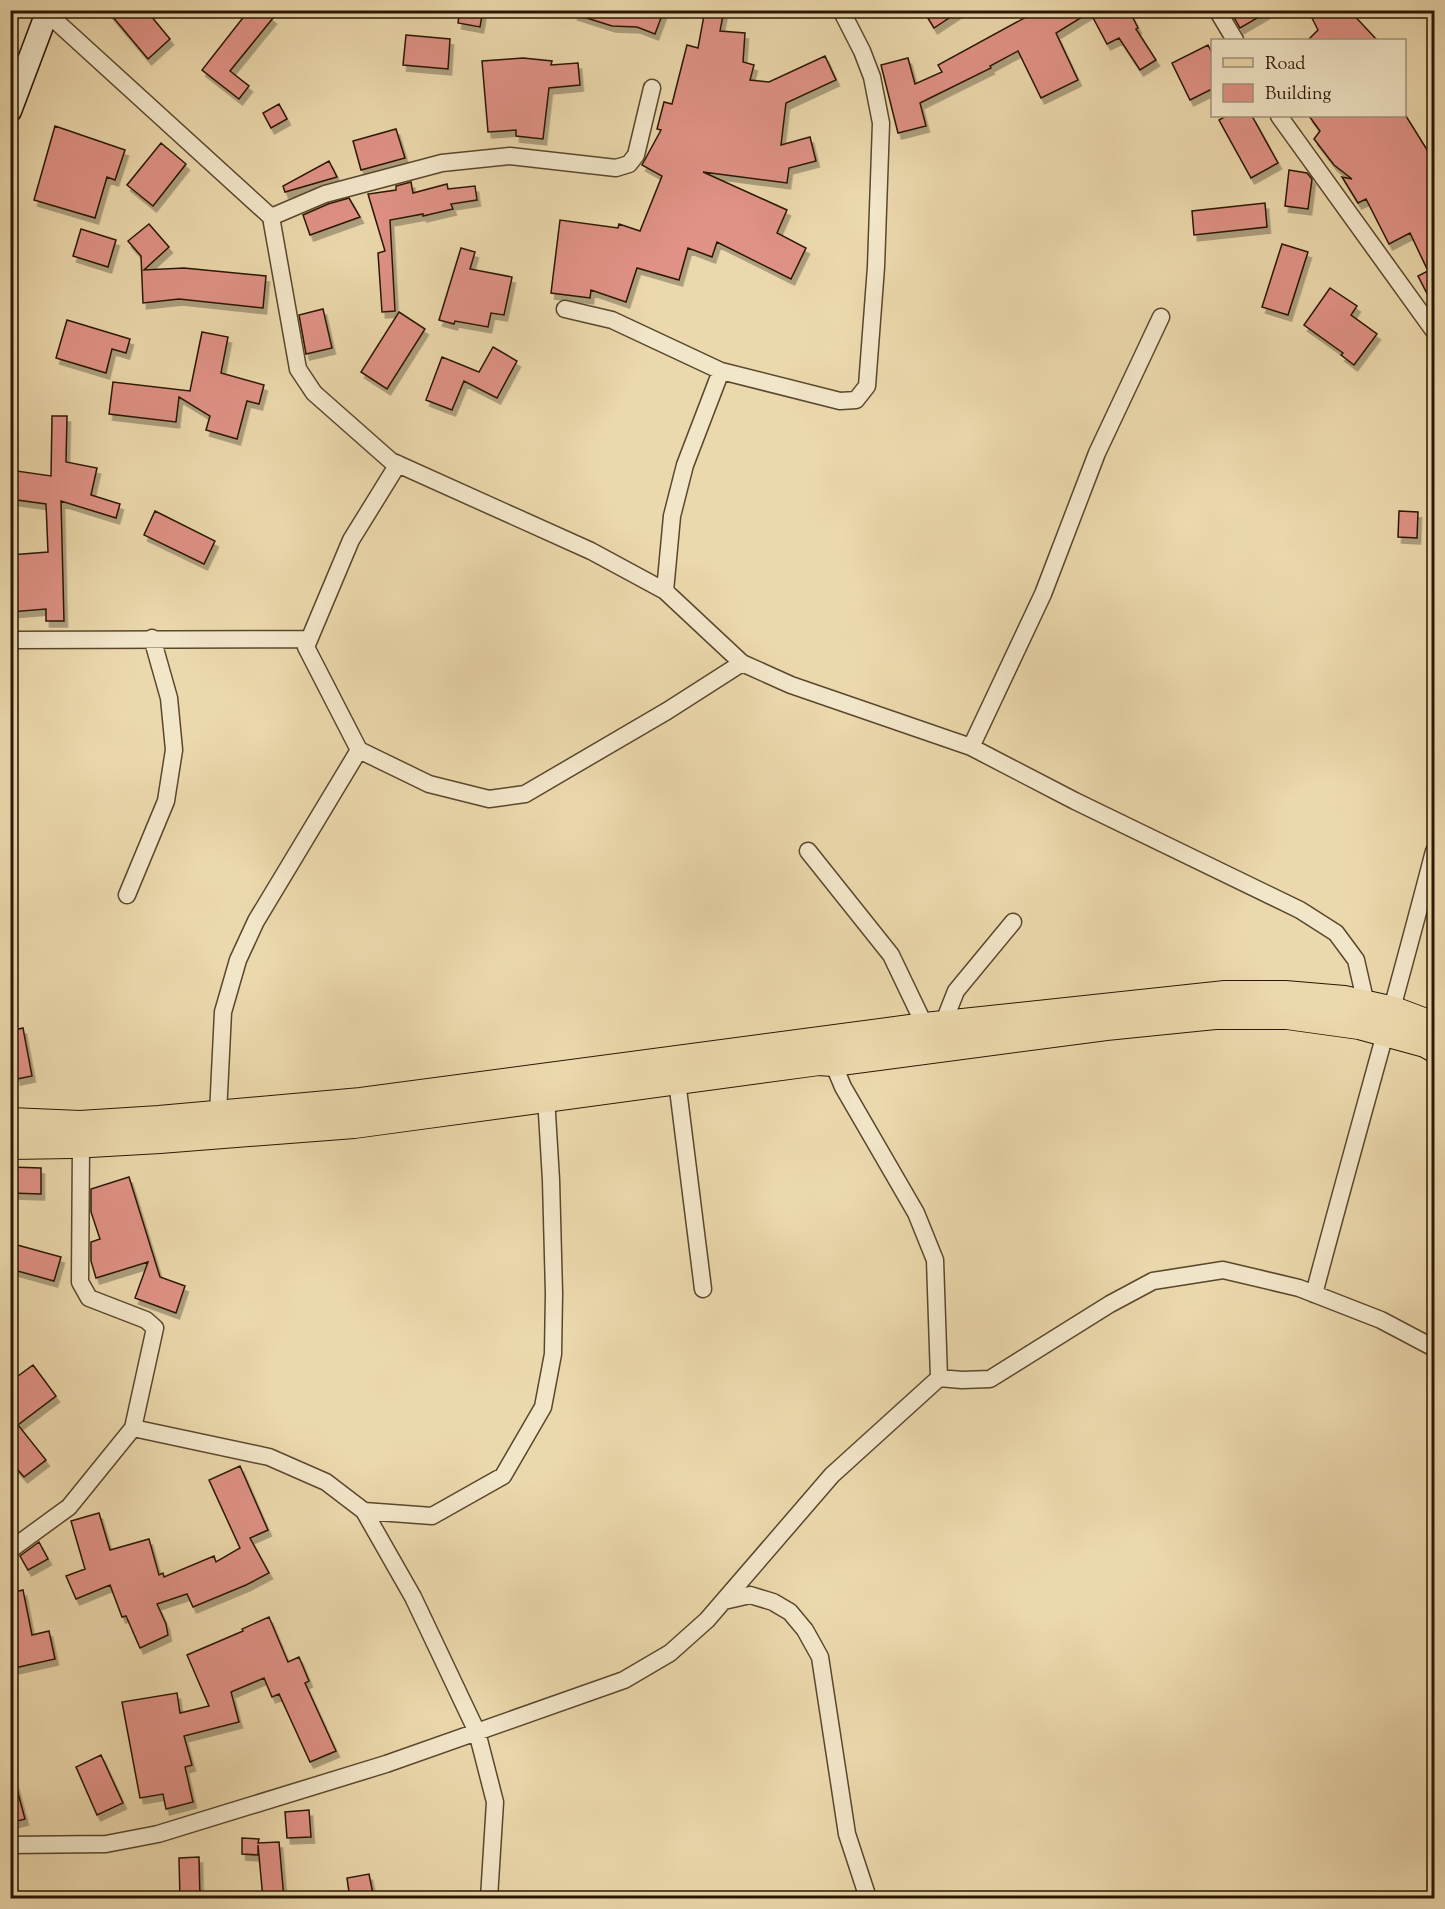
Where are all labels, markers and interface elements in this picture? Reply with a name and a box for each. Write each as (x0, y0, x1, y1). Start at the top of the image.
legend (1211, 39, 1406, 117)
text: Road (1265, 52, 1305, 78)
text: Building (1265, 82, 1331, 108)

